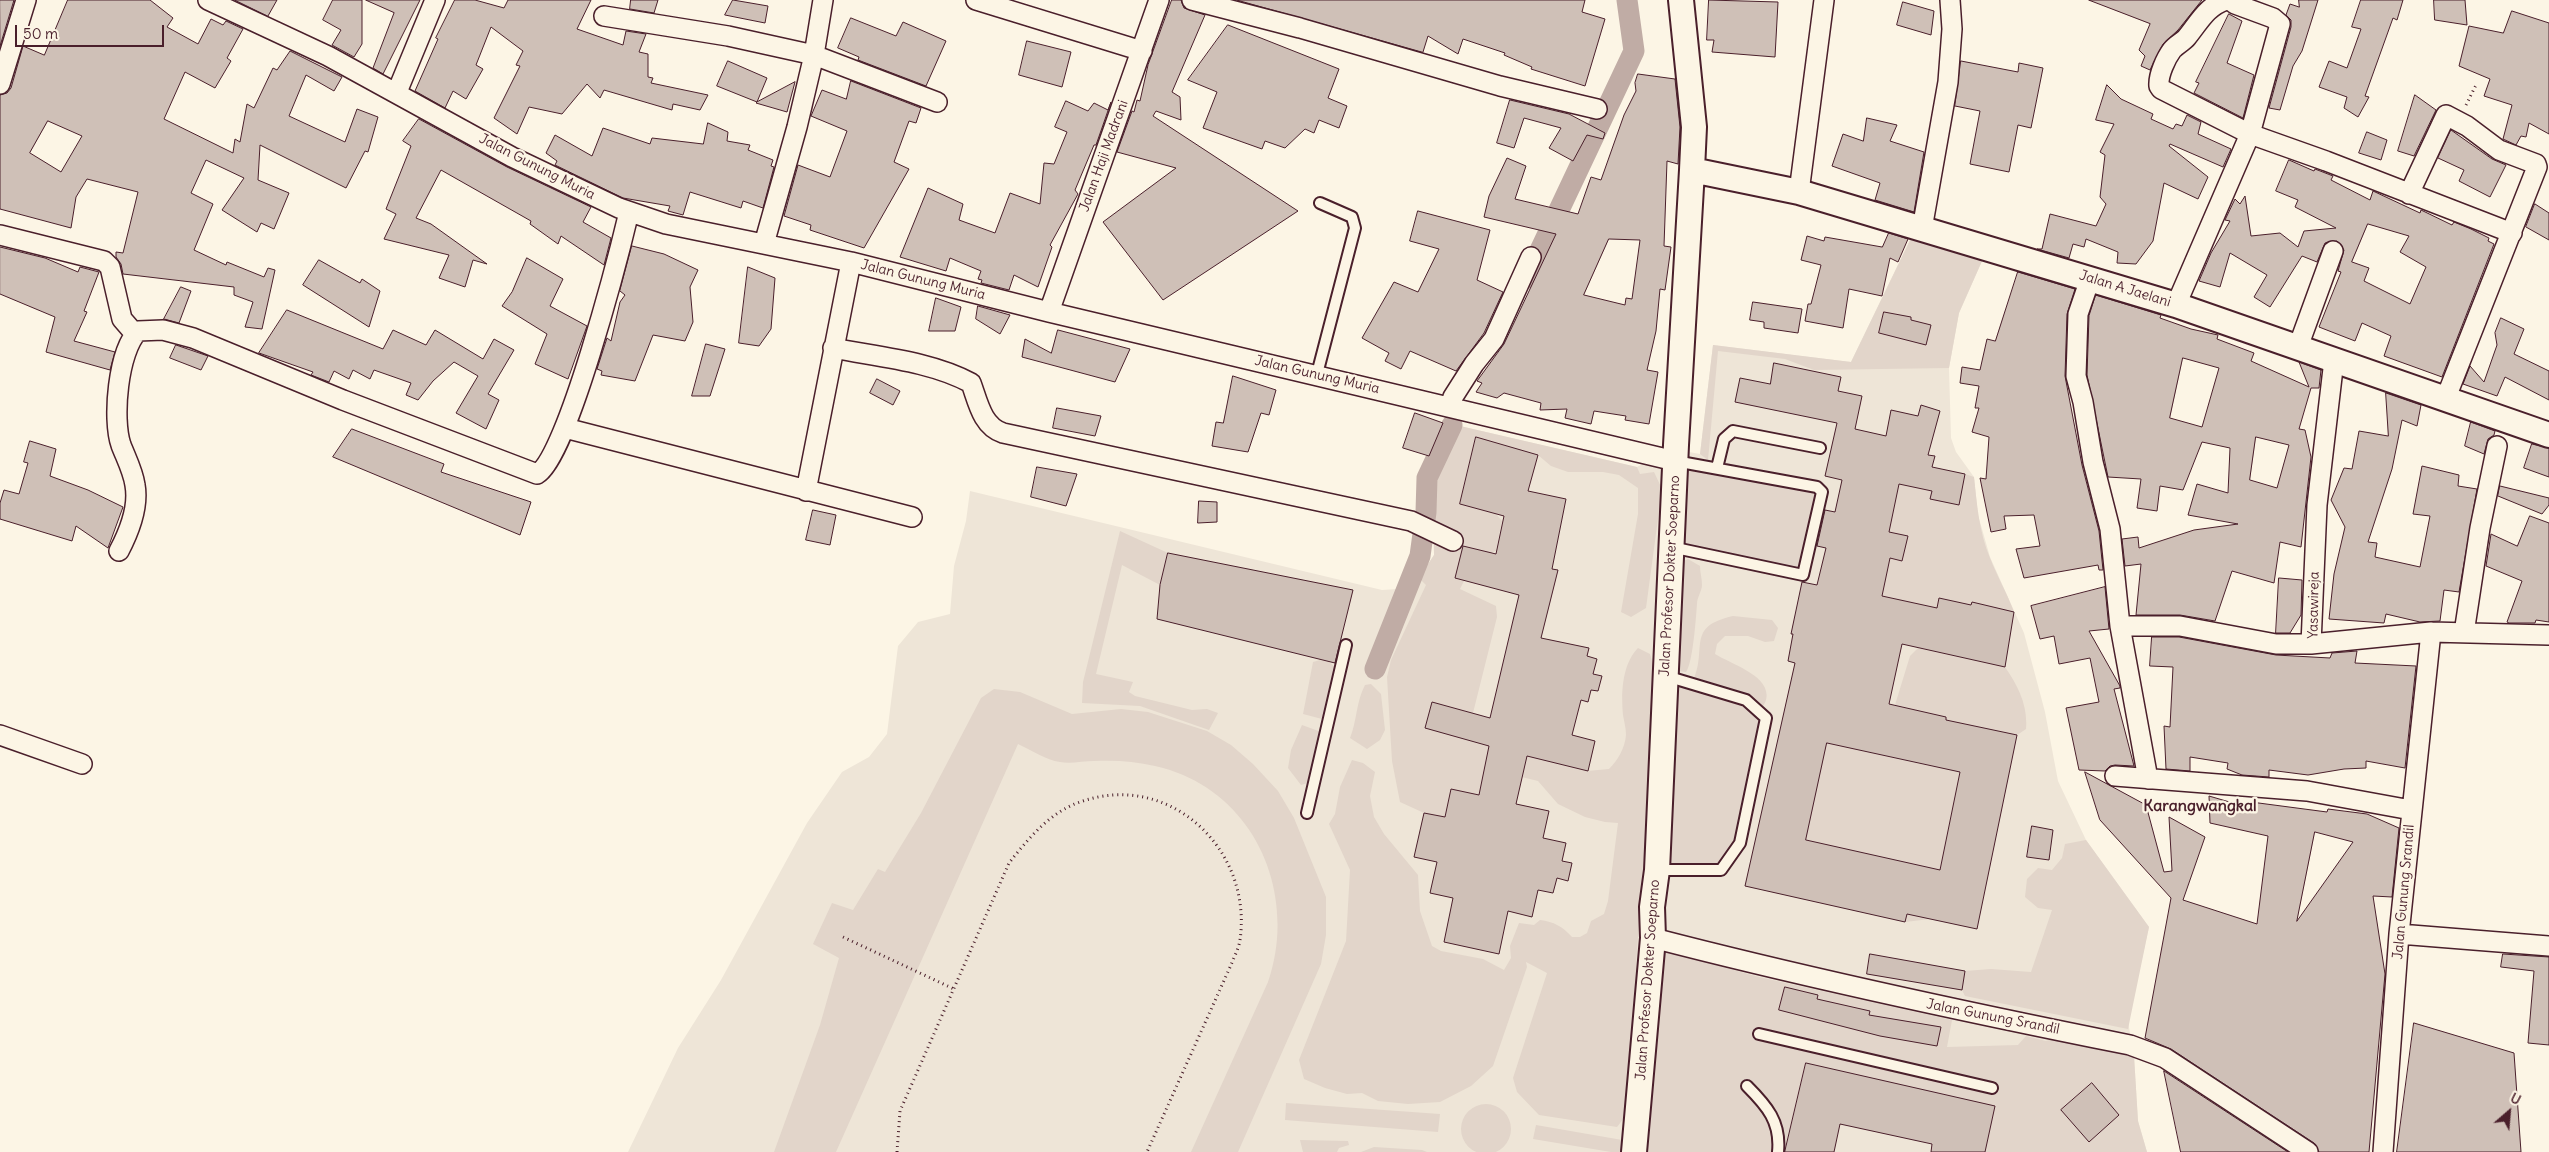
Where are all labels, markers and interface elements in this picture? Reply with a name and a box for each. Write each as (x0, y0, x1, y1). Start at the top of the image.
scale bar (18, 15, 166, 47)
text: 50 m (23, 24, 58, 43)
street label: Jalan Haji Madrani (1076, 98, 1132, 214)
street label: Jalan Gunung Muria (476, 131, 598, 203)
street label: Jalan Gunung Muria (859, 256, 987, 304)
street label: Jalan A Jaelani (2077, 267, 2173, 311)
street label: Jalan Gunung Muria (1253, 352, 1381, 398)
street label: Jalan Profesor Dokter Soeparno (1656, 475, 1684, 677)
street label: Yasawireja (2305, 571, 2323, 639)
district label: Karangwangkal (2143, 796, 2257, 816)
street label: Jalan Gunung Srandil (2390, 824, 2418, 960)
street label: Jalan Profesor Dokter Soeparno (1633, 879, 1663, 1081)
street label: Jalan Gunung Srandil (1925, 996, 2061, 1038)
north arrow (2484, 1087, 2534, 1137)
text: U (2507, 1088, 2524, 1109)

